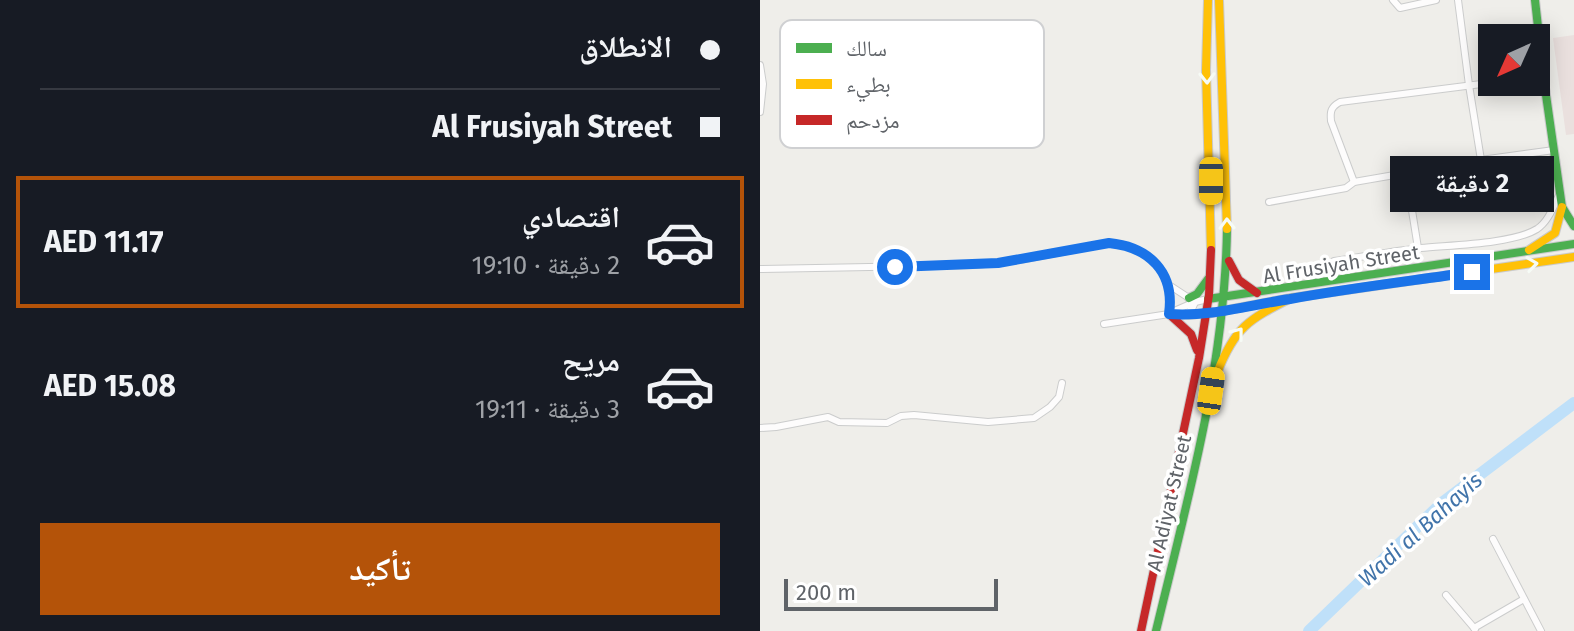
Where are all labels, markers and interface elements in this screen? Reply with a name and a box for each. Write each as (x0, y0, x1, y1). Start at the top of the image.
legend (780, 20, 1044, 148)
north arrow (1478, 24, 1550, 96)
map controls (1478, 24, 1550, 96)
text: الانطلاق (579, 29, 672, 65)
text: سالك (846, 35, 887, 62)
text: بطيء (846, 71, 891, 102)
one-way arrow (1198, 72, 1216, 85)
text: مزدحم (846, 107, 900, 135)
text: Al Frusiyah Street (432, 109, 672, 145)
callout: 2 دقيقة (1390, 156, 1554, 212)
car (1199, 157, 1223, 205)
text: 2 دقيقة (1435, 168, 1509, 199)
text: اقتصادي (522, 199, 620, 235)
icon: car (644, 206, 716, 278)
one-way arrow (1219, 217, 1236, 230)
text: AED 11.17 (44, 224, 164, 260)
street label: Al Frusiyah Street (1261, 240, 1422, 288)
route start (877, 249, 913, 285)
text: 2 دقيقة · 19:10 (471, 250, 620, 281)
route end (1454, 254, 1490, 290)
one-way arrow (1525, 256, 1539, 273)
one-way arrow (1228, 327, 1242, 342)
text: مريح (562, 343, 620, 379)
icon: car (644, 350, 716, 422)
car (1196, 366, 1226, 416)
text: AED 15.08 (44, 368, 176, 404)
text: 3 دقيقة · 19:11 (475, 394, 620, 425)
street label: Al Adiyat Street (1142, 432, 1196, 573)
water label: Wadi al Bahayis (1353, 467, 1488, 592)
button: تأكيد (40, 523, 720, 615)
scale bar (784, 575, 998, 611)
text: 200 m (796, 579, 856, 606)

